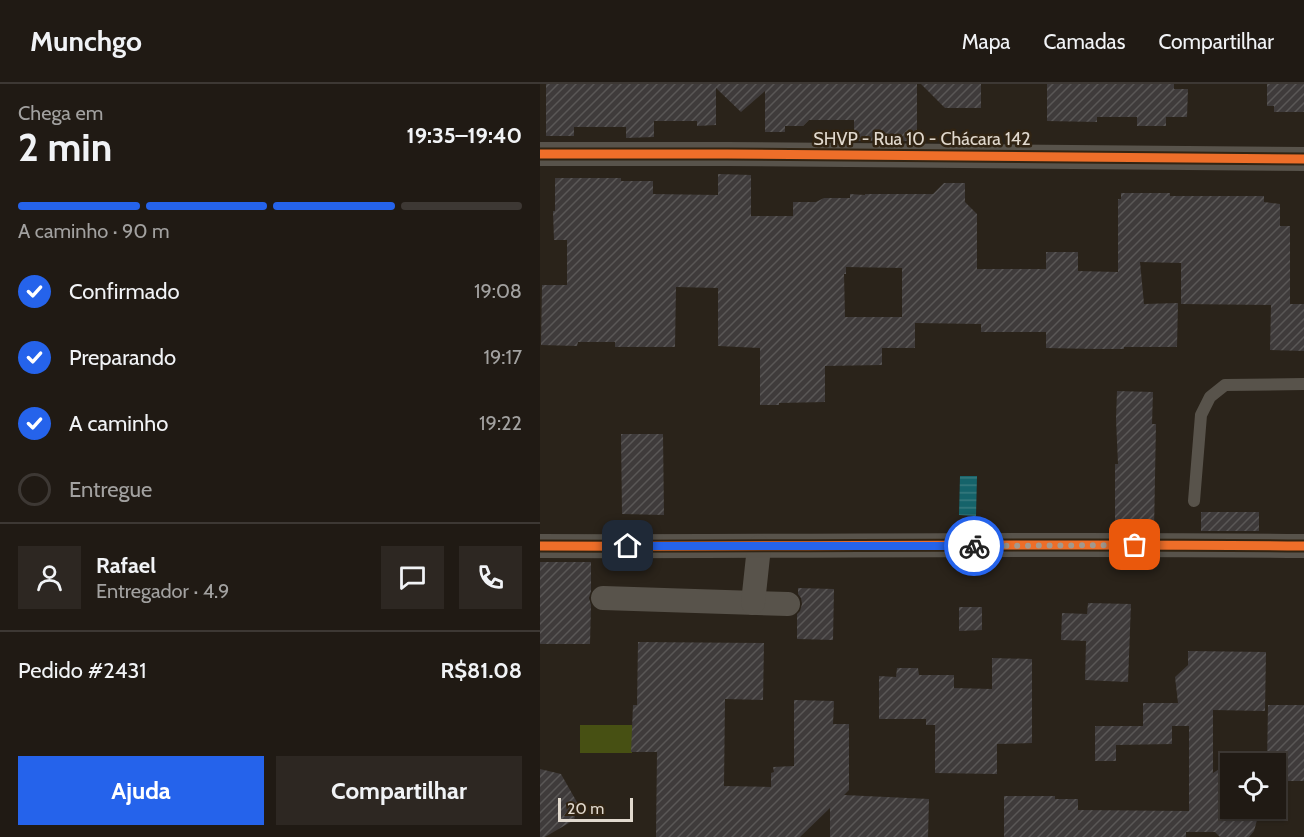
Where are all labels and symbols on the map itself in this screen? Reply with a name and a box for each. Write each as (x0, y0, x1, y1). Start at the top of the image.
street label: SHVP - Rua 10 - Chácara 142 (813, 128, 1031, 150)
courier (944, 516, 1004, 576)
pin (1109, 519, 1160, 570)
pin (602, 520, 653, 571)
scale bar (558, 795, 633, 822)

